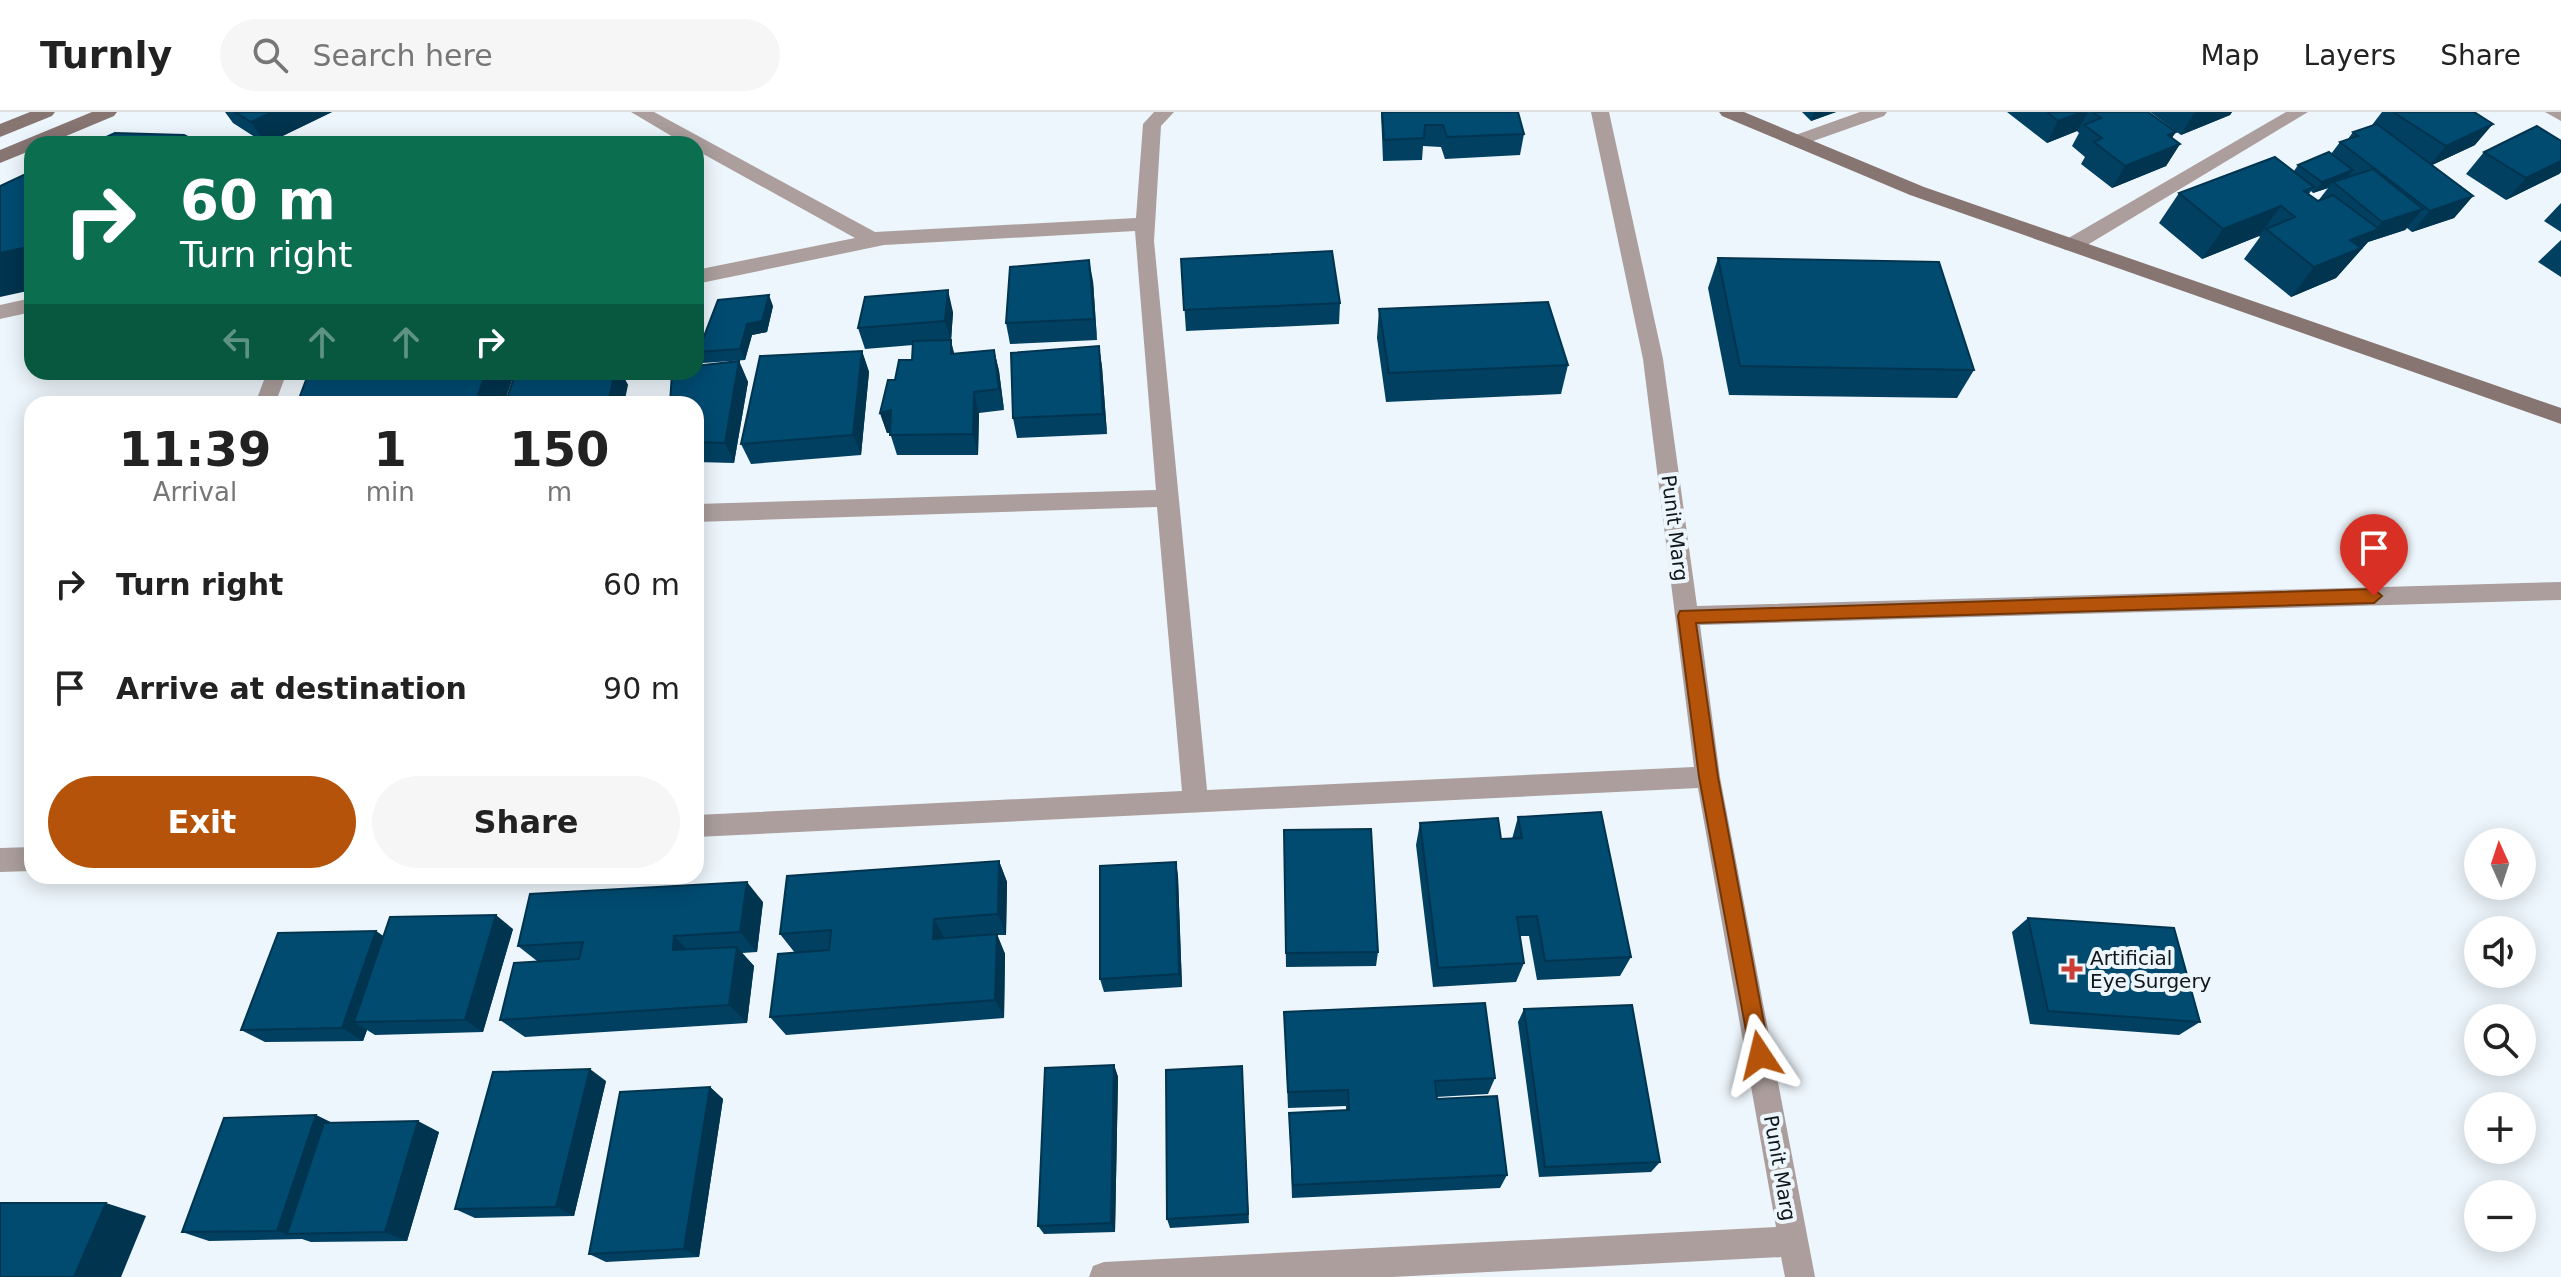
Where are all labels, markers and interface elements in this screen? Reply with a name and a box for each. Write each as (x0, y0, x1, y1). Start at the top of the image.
search box (220, 19, 780, 91)
text: Turnly (40, 33, 172, 77)
icon: search (248, 33, 292, 77)
text: Search here (312, 38, 493, 73)
text: Map (2200, 39, 2260, 72)
text: Layers (2304, 39, 2396, 72)
text: Share (2440, 39, 2521, 72)
text: 60 m (180, 167, 336, 232)
icon: right (48, 168, 152, 272)
text: Turn right (180, 234, 352, 275)
icon: left (216, 320, 260, 364)
icon: ahead (300, 320, 344, 364)
icon: ahead (384, 320, 428, 364)
icon: right (468, 320, 512, 364)
text: 11:39 (118, 421, 271, 477)
text: 1 (374, 421, 407, 477)
text: 150 (509, 421, 609, 477)
street label: Punit Marg (1657, 473, 1693, 583)
text: Arrival (153, 477, 237, 507)
text: min (366, 477, 415, 507)
text: m (547, 477, 572, 507)
pin (2340, 514, 2408, 596)
icon: arrive (2352, 526, 2396, 570)
icon: right (48, 562, 92, 606)
text: Turn right (116, 567, 283, 602)
text: 60 m (603, 567, 680, 602)
icon: arrive (48, 666, 92, 710)
text: Arrive at destination (116, 671, 467, 706)
text: 90 m (603, 671, 680, 706)
button: Exit (48, 776, 356, 868)
button: Share (372, 776, 680, 868)
north arrow (2464, 828, 2536, 900)
map controls (2464, 828, 2536, 1252)
button: sound (2464, 916, 2536, 988)
place label: Artificial Eye Surgery (2090, 946, 2212, 993)
marker: Artificial Eye Surgery (2061, 958, 2083, 980)
button: search (2464, 1004, 2536, 1076)
position arrow (1718, 1013, 1802, 1097)
button: + (2464, 1092, 2536, 1164)
street label: Punit Marg (1759, 1113, 1801, 1223)
button: − (2464, 1180, 2536, 1252)

